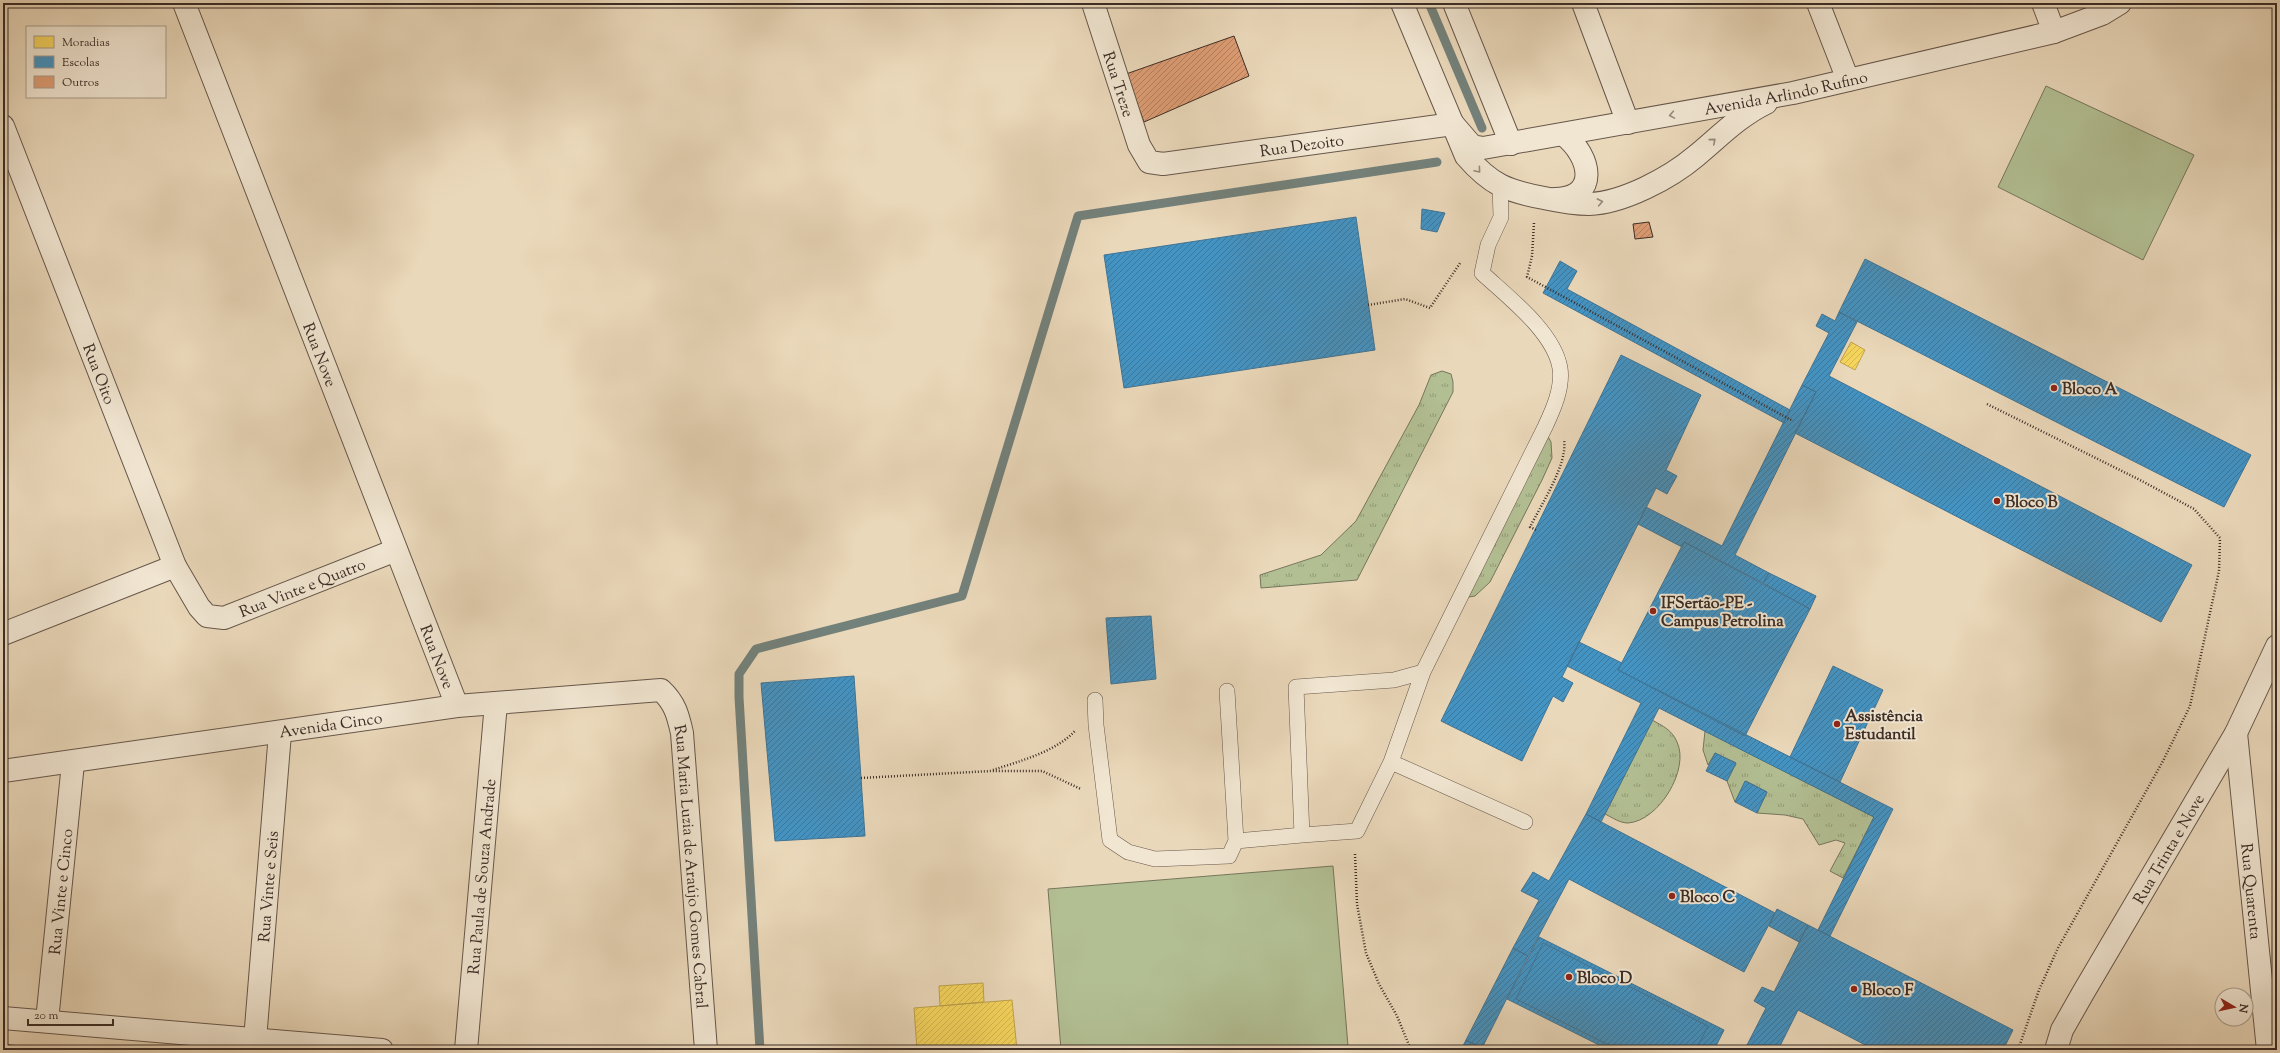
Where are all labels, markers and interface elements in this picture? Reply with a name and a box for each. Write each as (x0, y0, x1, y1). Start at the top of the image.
legend (26, 26, 166, 98)
text: Moradias (62, 34, 110, 52)
street label: Rua Treze (1095, 49, 1138, 120)
text: Escolas (62, 54, 100, 72)
street label: Avenida Arlindo Rufino (1703, 67, 1870, 123)
text: Outros (62, 74, 99, 92)
one-way arrow (1669, 110, 1675, 119)
street label: Rua Dezoito (1258, 130, 1346, 165)
one-way arrow (1708, 139, 1716, 146)
one-way arrow (1474, 165, 1481, 172)
one-way arrow (1597, 198, 1603, 207)
street label: Rua Nove (295, 320, 341, 391)
street label: Rua Oito (75, 341, 120, 409)
place label: Bloco A (2062, 379, 2117, 402)
marker: Bloco A (2049, 383, 2059, 393)
place label: Bloco B (2005, 492, 2058, 515)
marker: Bloco B (1992, 496, 2002, 506)
street label: Rua Vinte e Quatro (236, 554, 370, 625)
place label: IFSertão-PE - Campus Petrolina (1661, 593, 1784, 634)
marker: IFSertão-PE - Campus Petrolina (1648, 606, 1658, 616)
street label: Rua Nove (413, 622, 458, 693)
place label: Assistência Estudantil (1845, 706, 1923, 747)
street label: Avenida Cinco (278, 708, 384, 745)
marker: Assistência Estudantil (1832, 719, 1842, 729)
street label: Rua Maria Luzia de Araújo Gomes Cabral (666, 723, 712, 1010)
street label: Rua Paula de Souza Andrade (464, 778, 503, 976)
street label: Rua Trinta e Nove (2129, 791, 2212, 909)
street label: Rua Vinte e Cinco (45, 828, 80, 956)
street label: Rua Vinte e Seis (254, 830, 286, 943)
street label: Rua Quarenta (2233, 842, 2266, 941)
place label: Bloco C (1680, 887, 1735, 910)
marker: Bloco C (1667, 891, 1677, 901)
place label: Bloco D (1577, 968, 1632, 991)
marker: Bloco D (1564, 972, 1574, 982)
place label: Bloco F (1862, 980, 1913, 1003)
marker: Bloco F (1849, 984, 1859, 994)
north arrow (2214, 987, 2254, 1027)
scale bar (28, 1001, 113, 1027)
text: N (2234, 1002, 2252, 1014)
text: 20 m (34, 1007, 59, 1025)

